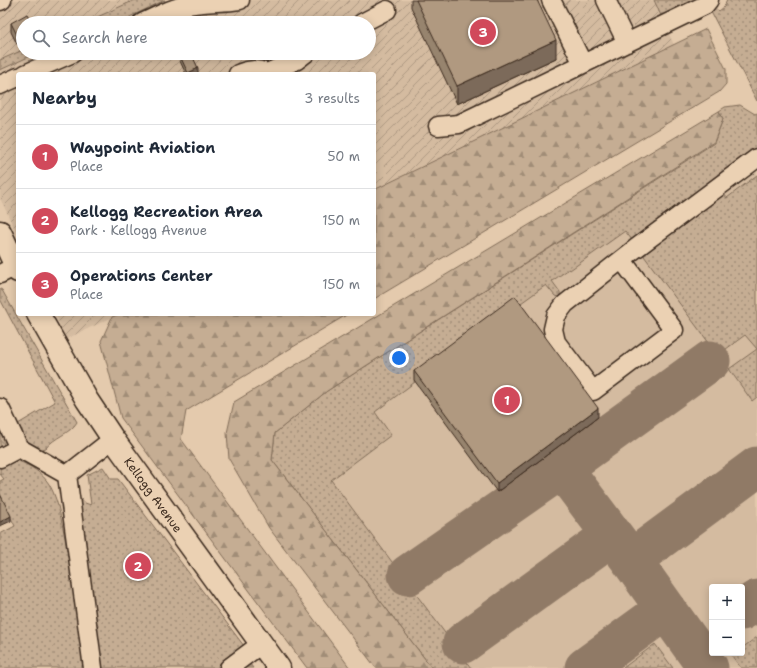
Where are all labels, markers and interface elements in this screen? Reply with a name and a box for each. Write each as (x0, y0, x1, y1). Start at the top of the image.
search box (16, 16, 376, 60)
pin: 3 (470, 17, 496, 47)
icon: search (30, 27, 52, 49)
text: Search here (62, 28, 148, 48)
text: Nearby (32, 87, 97, 109)
text: 3 results (304, 90, 360, 107)
text: Waypoint Aviation (70, 138, 215, 158)
text: 1 (42, 148, 48, 165)
text: 50 m (327, 148, 360, 165)
text: Place (70, 158, 103, 175)
text: Kellogg Recreation Area (70, 202, 262, 222)
text: 2 (40, 212, 50, 229)
text: 150 m (322, 212, 360, 229)
text: Park · Kellogg Avenue (70, 222, 207, 239)
text: Operations Center (70, 266, 213, 286)
text: 3 (40, 276, 50, 293)
text: 150 m (322, 276, 360, 293)
text: Place (70, 286, 103, 303)
your location (389, 348, 409, 368)
pin: 1 (494, 385, 520, 415)
street label: Kellogg Avenue (120, 454, 186, 536)
pin: 2 (125, 551, 151, 581)
map controls (709, 584, 745, 656)
button: + (709, 584, 745, 620)
button: − (709, 620, 745, 656)

